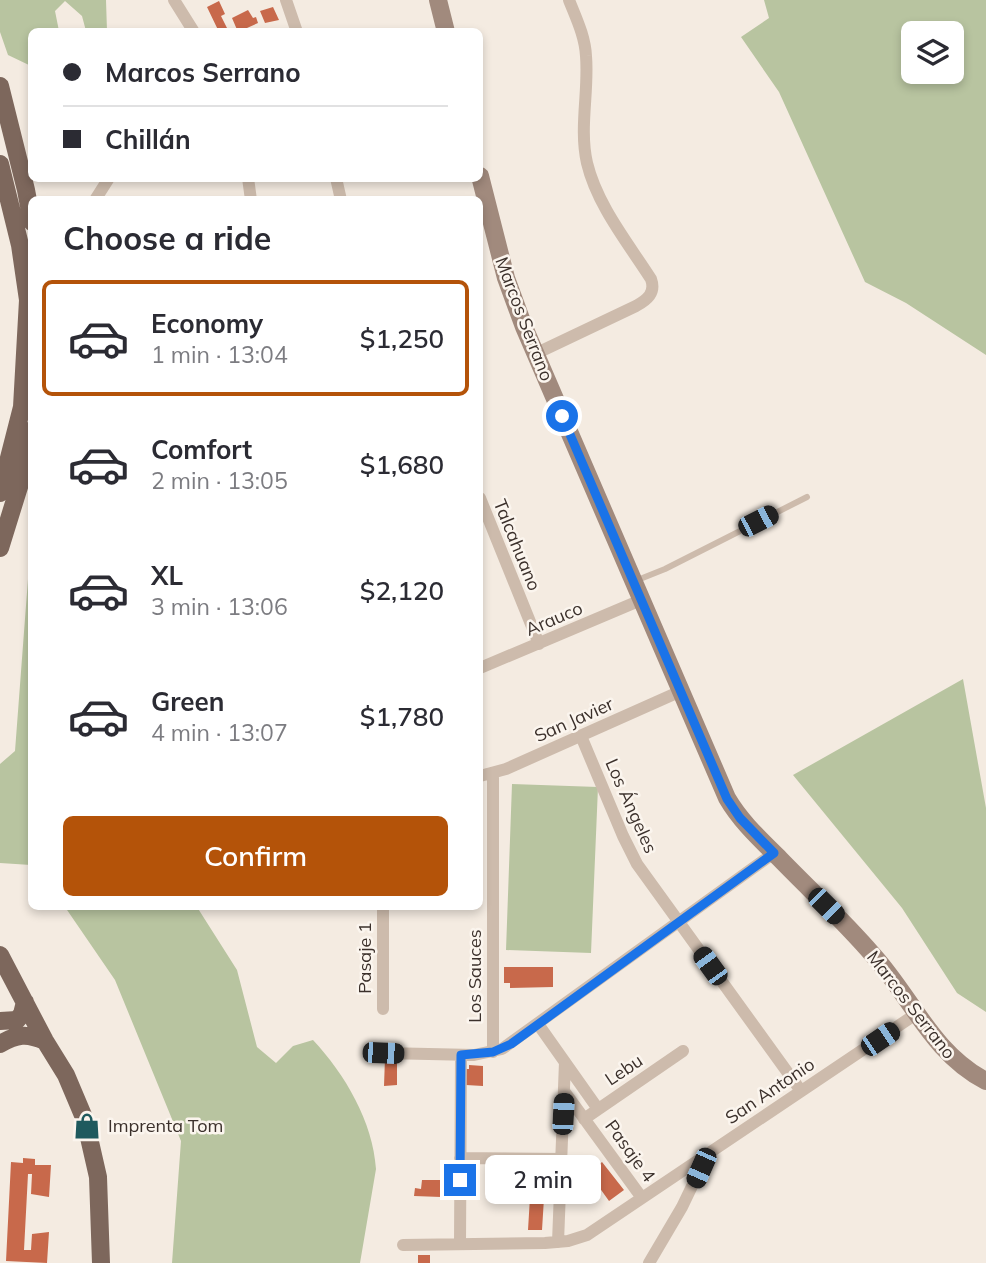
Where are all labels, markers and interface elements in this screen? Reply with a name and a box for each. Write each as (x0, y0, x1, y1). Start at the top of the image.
map controls (901, 21, 964, 84)
button: layers (901, 21, 964, 84)
text: Marcos Serrano (105, 56, 301, 89)
text: Chillán (105, 123, 191, 156)
text: Choose a ride (63, 218, 271, 258)
street label: Marcos Serrano (490, 254, 559, 384)
icon: car (67, 307, 130, 370)
text: Economy (151, 307, 263, 340)
text: $1,250 (360, 322, 444, 355)
text: 1 min · 13:04 (151, 340, 288, 369)
route start (546, 400, 578, 432)
icon: car (67, 433, 130, 496)
text: Comfort (151, 433, 252, 466)
text: $1,680 (360, 448, 444, 481)
text: 2 min · 13:05 (151, 466, 288, 495)
street label: Talcahuano (489, 496, 546, 594)
car (735, 502, 782, 540)
icon: car (67, 559, 130, 622)
text: XL (151, 559, 183, 592)
text: $2,120 (360, 574, 444, 607)
text: 3 min · 13:06 (151, 592, 288, 621)
street label: Arauco (522, 596, 586, 641)
icon: car (67, 685, 130, 748)
text: Green (151, 685, 224, 718)
street label: San Javier (531, 692, 617, 747)
text: $1,780 (360, 700, 444, 733)
text: 4 min · 13:07 (151, 718, 288, 747)
street label: Los Ángeles (600, 755, 663, 857)
button: Confirm (63, 816, 448, 896)
car (804, 884, 849, 928)
street label: Pasaje 1 (353, 922, 376, 994)
street label: Los Sauces (463, 929, 486, 1023)
car (690, 943, 731, 989)
street label: Marcos Serrano (862, 946, 961, 1063)
car (857, 1019, 904, 1059)
car (362, 1042, 405, 1064)
street label: Lebu (600, 1049, 647, 1090)
street label: San Antonio (721, 1052, 819, 1129)
car (552, 1092, 575, 1136)
shop icon: Imprenta Tom (72, 1111, 102, 1141)
place label: Imprenta Tom (108, 1114, 223, 1137)
street label: Pasaje 4 (600, 1115, 661, 1187)
car (683, 1145, 720, 1191)
callout: 2 min (484, 1156, 600, 1204)
route end (444, 1164, 476, 1196)
text: 2 min (513, 1165, 573, 1194)

